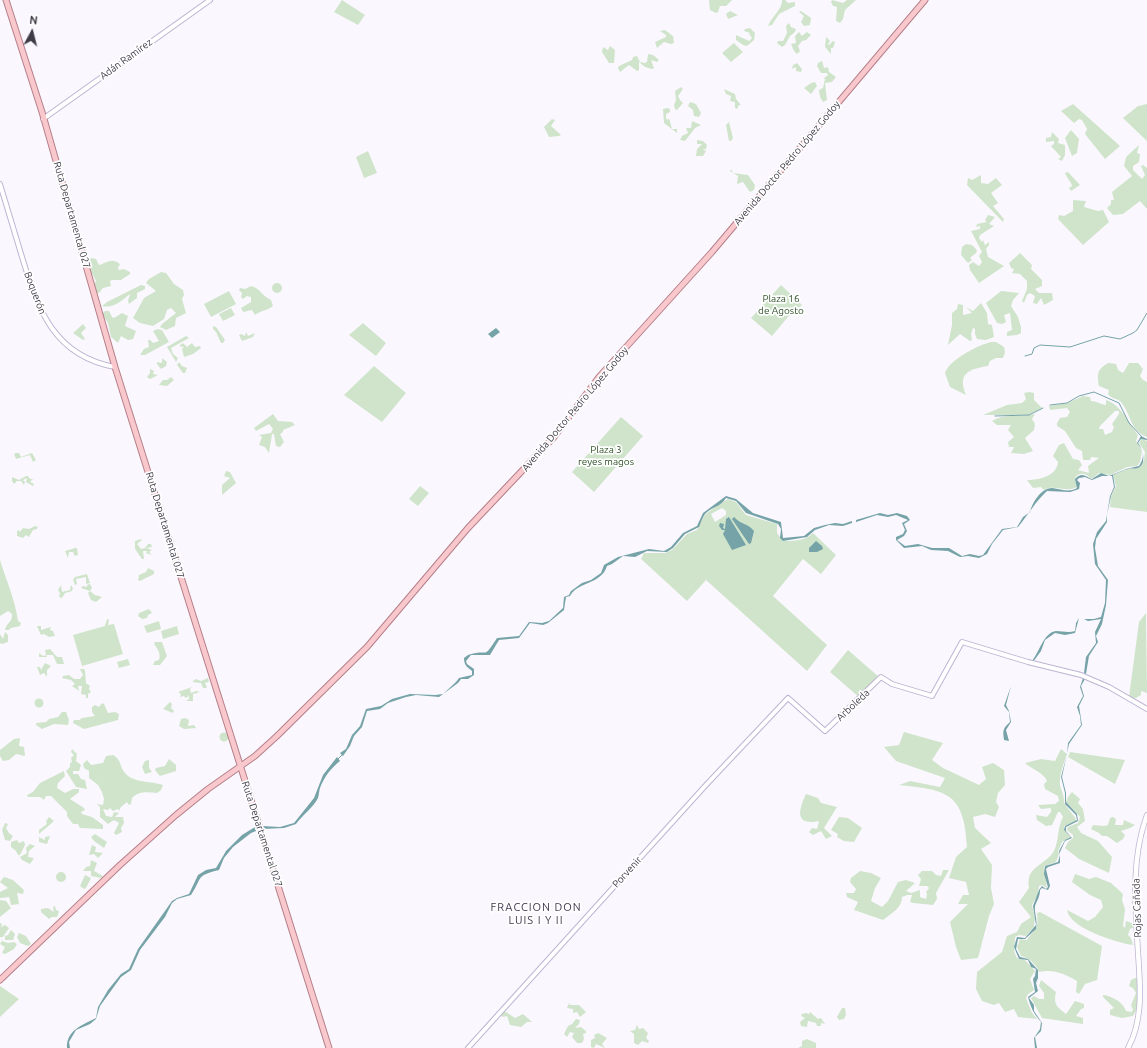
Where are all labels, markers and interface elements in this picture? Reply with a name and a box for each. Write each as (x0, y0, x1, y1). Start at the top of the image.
north arrow (12, 12, 52, 52)
text: N (29, 14, 38, 27)
street label: Adán Ramírez (97, 36, 155, 82)
street label: Avenida Doctor Pedro López Godoy (731, 98, 843, 228)
street label: Ruta Departamental 027 (51, 160, 93, 270)
street label: Boquerón (21, 270, 49, 316)
park label: Plaza 16 de Agosto (758, 293, 804, 316)
street label: Avenida Doctor Pedro López Godoy (519, 344, 631, 474)
park label: Plaza 3 reyes magos (578, 444, 634, 468)
street label: Ruta Departamental 027 (143, 470, 187, 580)
street label: Arboleda (834, 687, 872, 723)
street label: Ruta Departamental 027 (239, 780, 285, 888)
street label: Porvenir (610, 854, 644, 890)
street label: Rojas Cañada (1130, 878, 1144, 938)
district label: FRACCION DON LUIS I Y II (490, 900, 582, 926)

